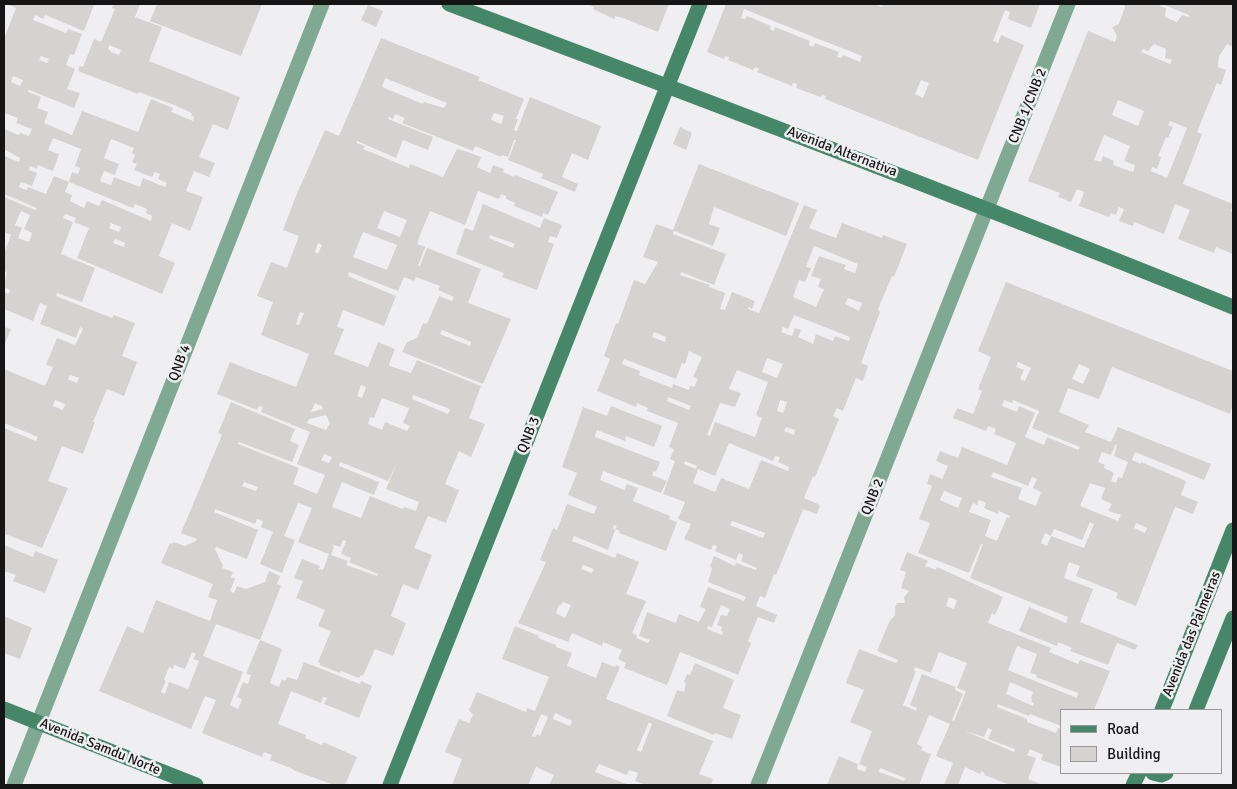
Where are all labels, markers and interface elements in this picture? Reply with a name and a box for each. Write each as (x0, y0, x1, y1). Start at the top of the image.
street label: CNB 1/CNB 2 (1005, 66, 1051, 146)
street label: Avenida Alternativa (785, 123, 899, 181)
street label: QNB 4 (165, 342, 195, 384)
street label: QNB 3 (514, 414, 544, 456)
street label: QNB 2 (858, 476, 888, 518)
street label: Avenida das Palmeiras (1159, 569, 1225, 699)
legend (1060, 709, 1222, 774)
street label: Avenida Samdu Norte (37, 715, 163, 779)
text: Road (1107, 720, 1139, 738)
text: Building (1107, 745, 1161, 763)

